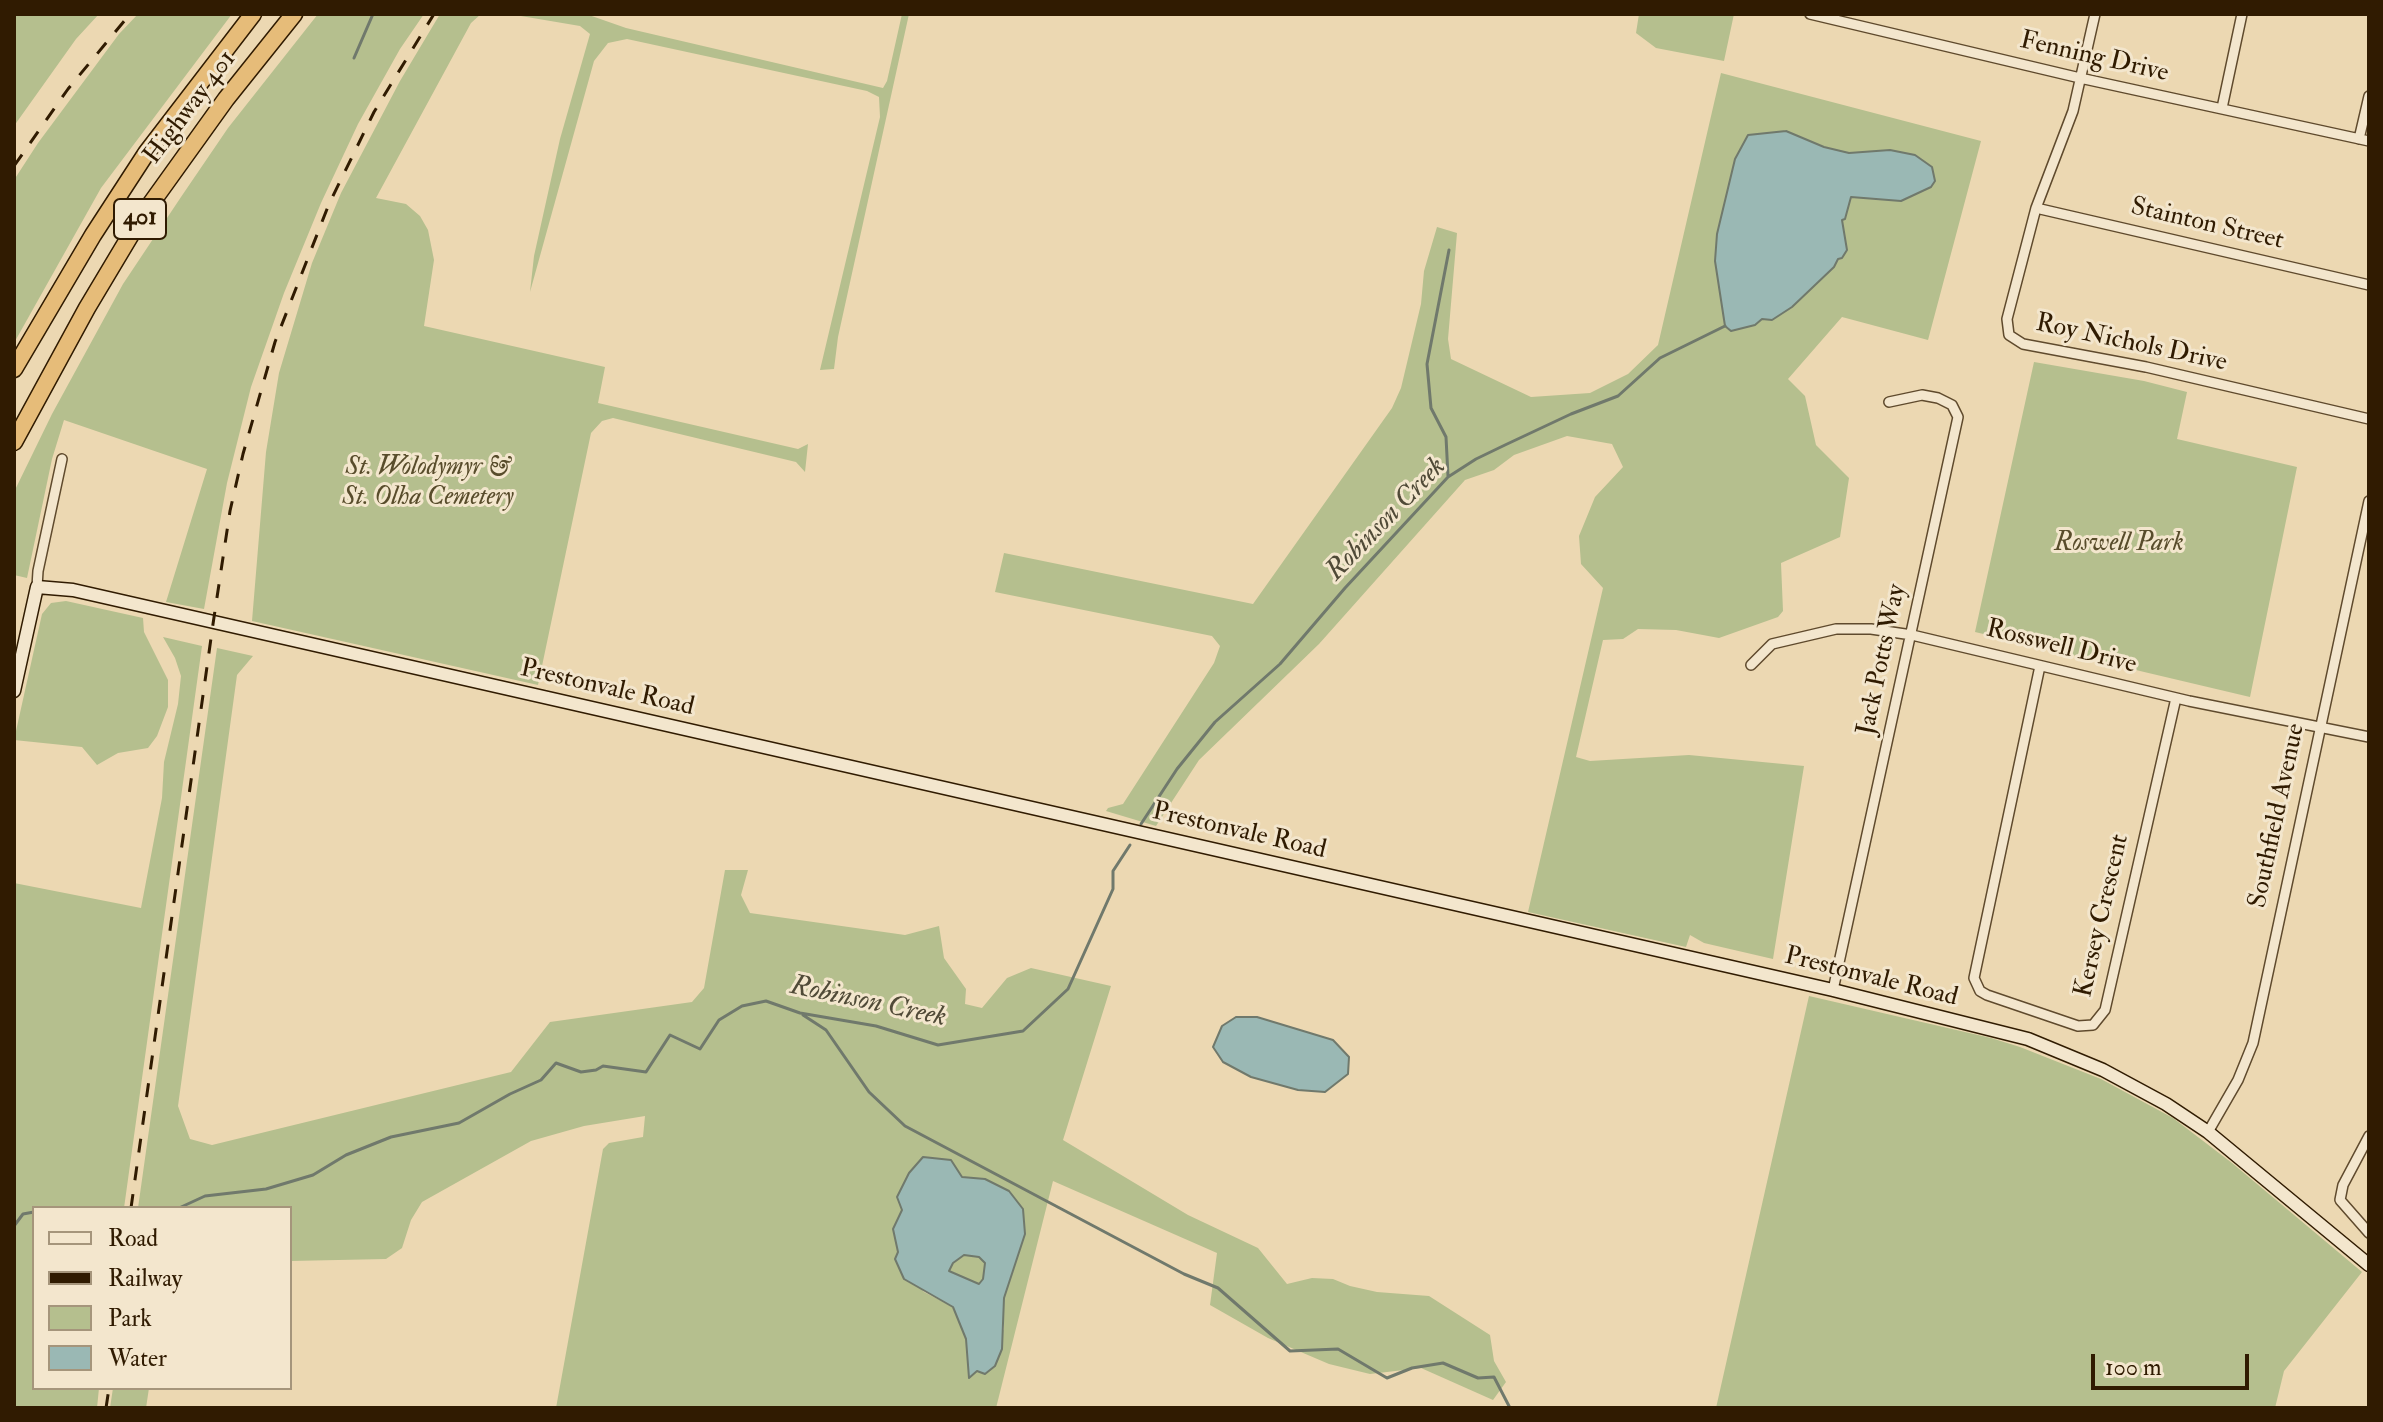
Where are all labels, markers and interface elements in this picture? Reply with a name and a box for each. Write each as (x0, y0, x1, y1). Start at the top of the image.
street label: Fenning Drive (2017, 26, 2171, 90)
street label: Highway 401 (138, 45, 244, 171)
street label: Stainton Street (2127, 192, 2287, 258)
road number: 401 (114, 199, 166, 239)
street label: Roy Nichols Drive (2033, 309, 2229, 379)
water label: Robinson Creek (1320, 451, 1454, 589)
park label: St. Wolodymyr & St. Olha Cemetery (342, 452, 514, 514)
park label: Roswell Park (2054, 528, 2184, 560)
street label: Jack Potts Way (1852, 582, 1914, 738)
street label: Rosswell Drive (1983, 614, 2139, 682)
street label: Prestonvale Road (517, 654, 697, 724)
street label: Southfield Avenue (2243, 721, 2313, 911)
street label: Prestonvale Road (1149, 797, 1329, 867)
street label: Kersey Crescent (2069, 831, 2137, 1001)
street label: Prestonvale Road (1781, 941, 1961, 1015)
water label: Robinson Creek (787, 970, 949, 1036)
legend (32, 1206, 292, 1390)
text: Road (108, 1223, 158, 1254)
text: Railway (108, 1263, 182, 1294)
text: Park (108, 1303, 152, 1334)
scale bar (2095, 1338, 2253, 1388)
text: Water (108, 1343, 167, 1374)
text: 100 m (2105, 1352, 2162, 1383)

